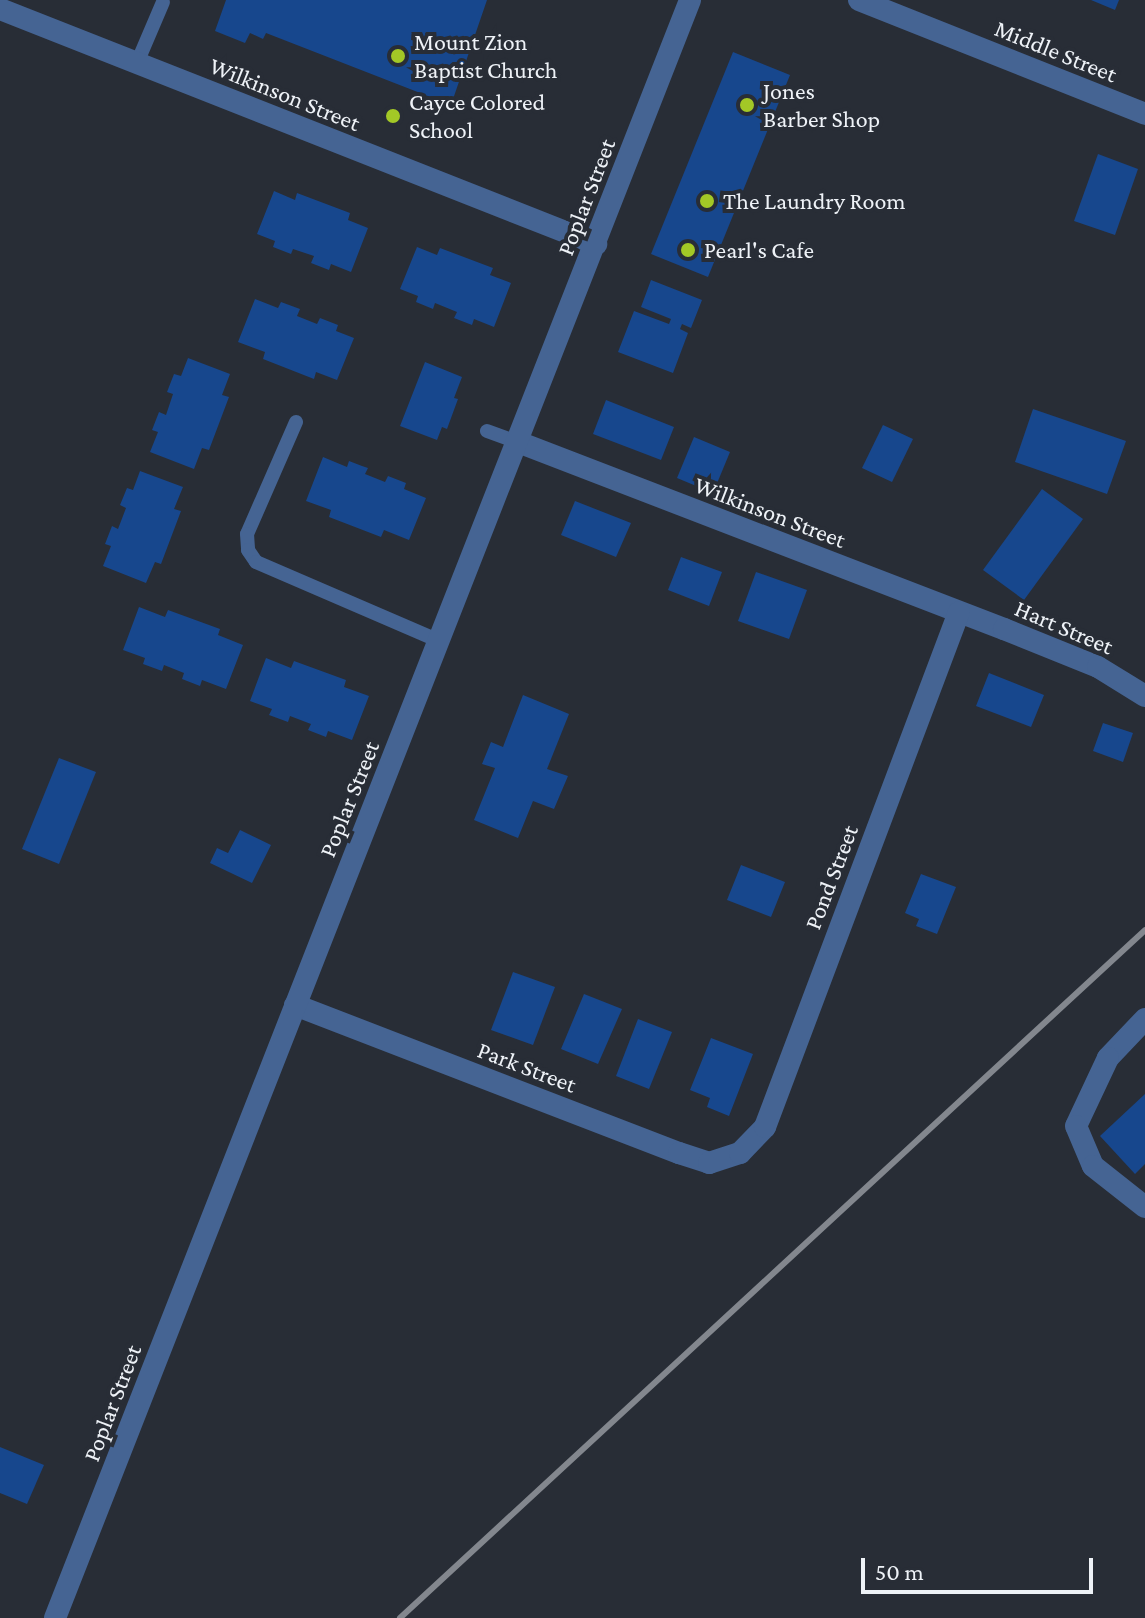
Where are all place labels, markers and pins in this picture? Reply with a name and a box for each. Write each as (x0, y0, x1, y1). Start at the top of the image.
place label: Mount Zion Baptist Church (414, 28, 557, 84)
marker: Mount Zion Baptist Church (389, 47, 407, 65)
place label: Jones Barber Shop (763, 77, 880, 133)
place label: Cayce Colored School (409, 88, 545, 144)
marker: Jones Barber Shop (738, 96, 756, 114)
marker: Cayce Colored School (384, 107, 402, 125)
place label: The Laundry Room (723, 187, 906, 215)
marker: The Laundry Room (698, 192, 716, 210)
place label: Pearl's Cafe (704, 236, 814, 264)
marker: Pearl's Cafe (679, 241, 697, 259)

